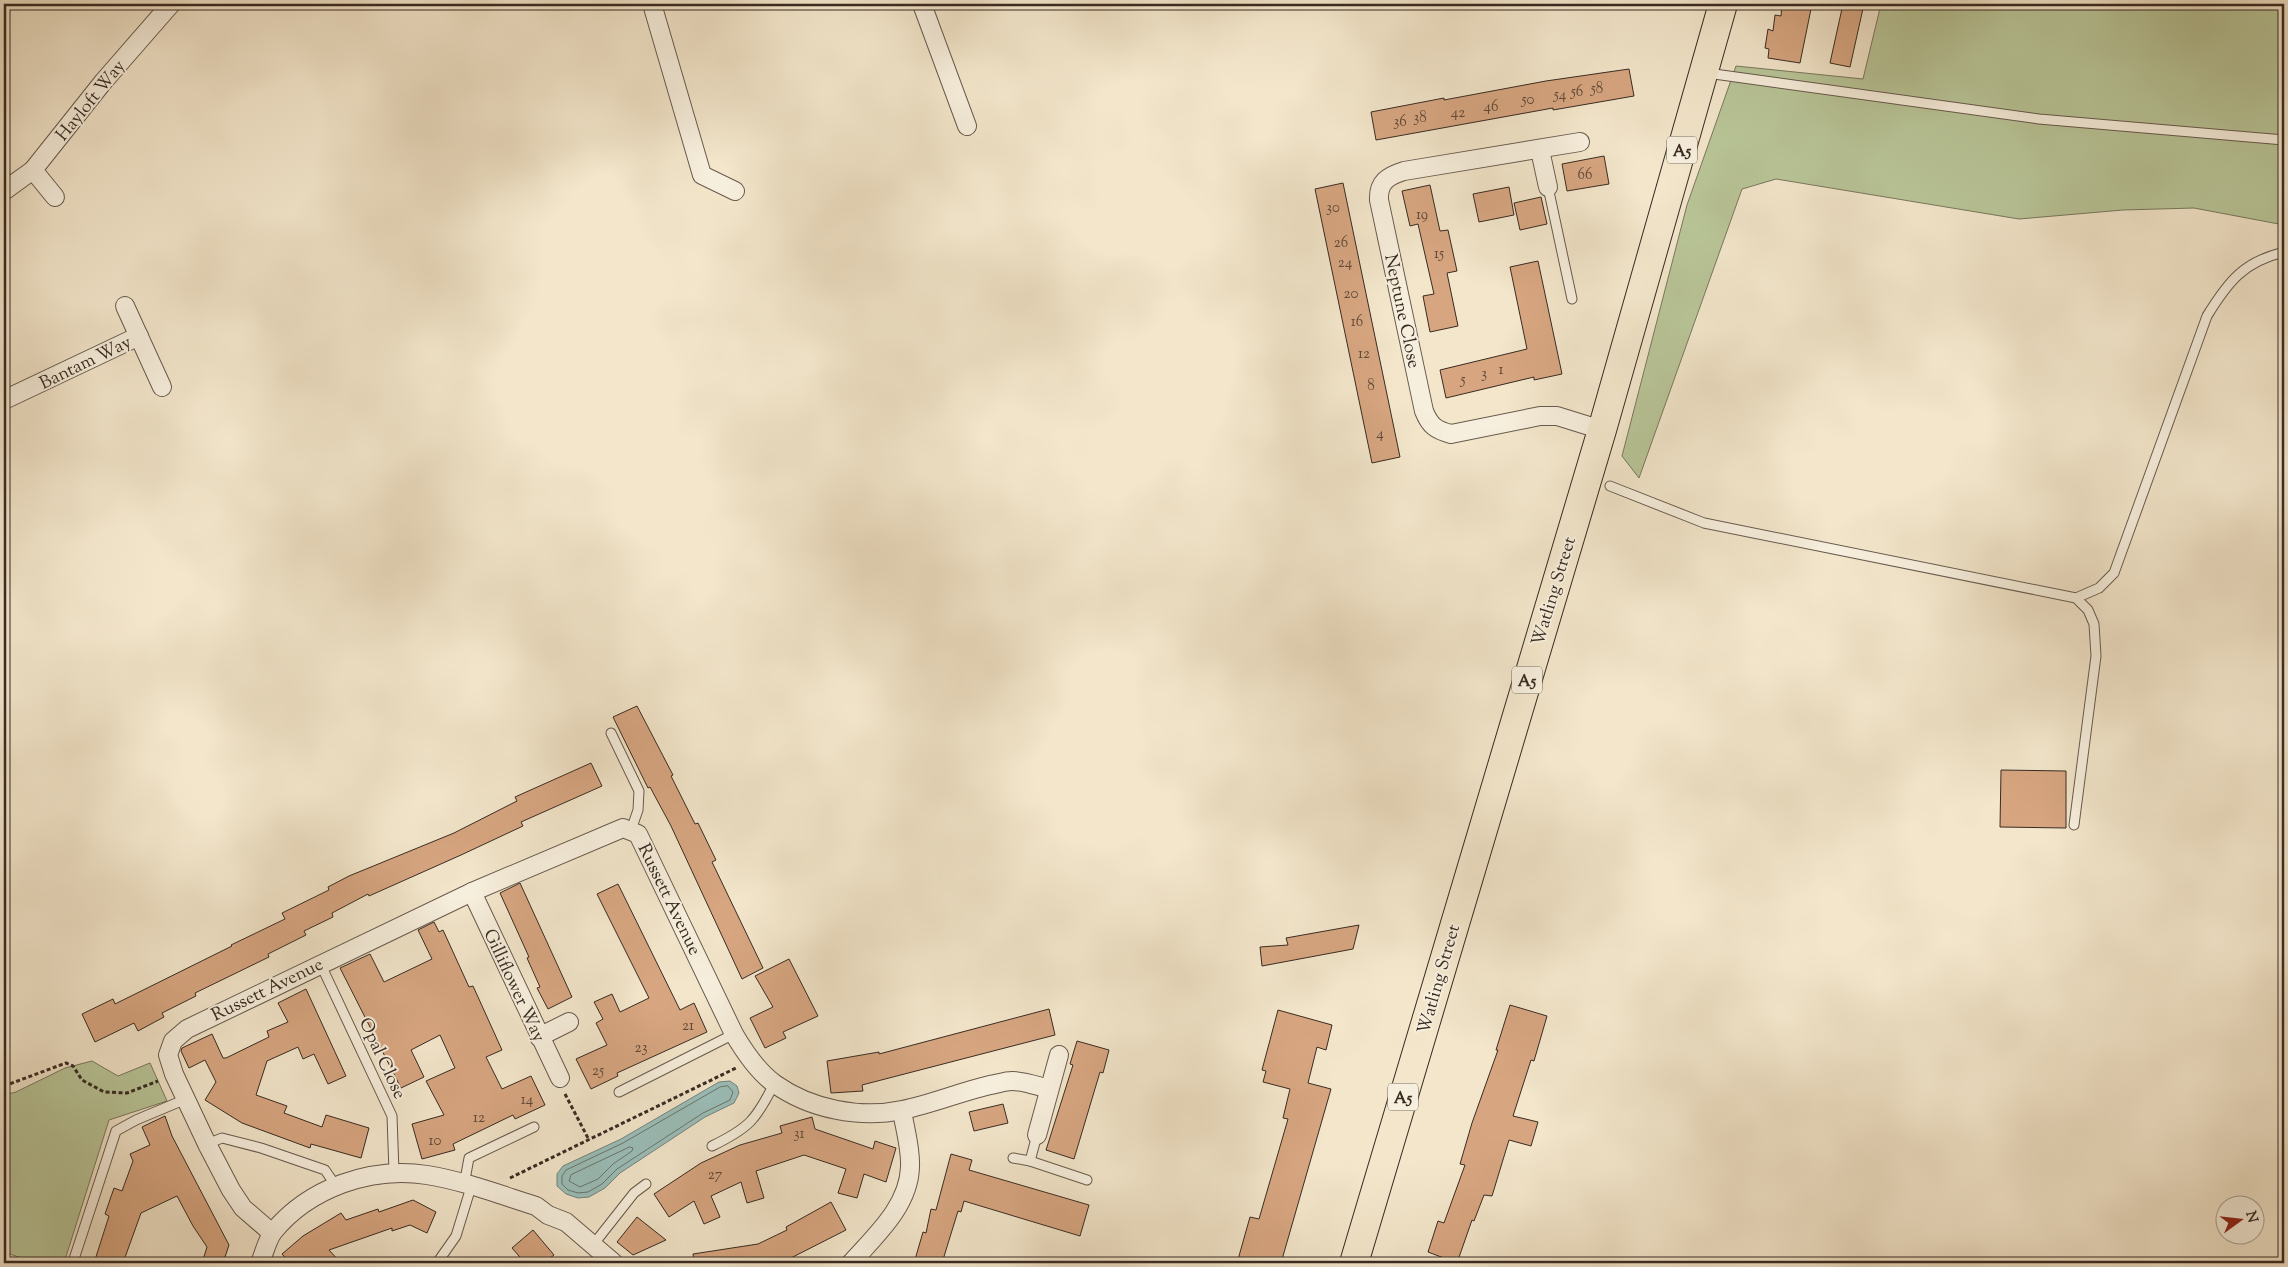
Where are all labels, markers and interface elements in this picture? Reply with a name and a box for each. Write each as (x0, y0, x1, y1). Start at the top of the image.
street label: Hayloft Way (51, 55, 133, 148)
house number: 58 (1590, 79, 1603, 100)
house number: 56 (1570, 82, 1583, 103)
house number: 54 (1553, 85, 1567, 106)
house number: 50 (1520, 90, 1535, 111)
house number: 46 (1484, 97, 1498, 118)
house number: 42 (1451, 103, 1465, 124)
house number: 38 (1413, 108, 1427, 129)
house number: 36 (1393, 112, 1407, 133)
road number: A5 (1667, 136, 1697, 164)
house number: 66 (1578, 165, 1592, 186)
house number: 30 (1326, 198, 1340, 219)
house number: 19 (1416, 205, 1428, 226)
house number: 26 (1334, 233, 1348, 254)
house number: 15 (1434, 244, 1444, 265)
street label: Neptune Close (1376, 252, 1426, 371)
house number: 24 (1338, 253, 1353, 274)
house number: 20 (1344, 284, 1359, 305)
house number: 16 (1351, 312, 1363, 333)
street label: Bantam Way (36, 330, 136, 397)
house number: 12 (1358, 344, 1370, 365)
house number: 1 (1498, 360, 1504, 381)
house number: 3 (1481, 364, 1487, 385)
house number: 5 (1459, 370, 1466, 391)
house number: 8 (1367, 376, 1375, 397)
house number: 4 (1376, 424, 1384, 445)
street label: Watling Street (1526, 534, 1584, 649)
road number: A5 (1512, 666, 1542, 694)
street label: Russett Avenue (630, 840, 707, 960)
street label: Watling Street (1412, 922, 1468, 1037)
street label: Gilliflower Way (476, 925, 551, 1047)
street label: Russett Avenue (208, 952, 328, 1029)
street label: Opal Close (351, 1014, 411, 1104)
house number: 21 (682, 1016, 694, 1037)
house number: 23 (634, 1038, 648, 1059)
house number: 25 (592, 1061, 604, 1082)
road number: A5 (1388, 1084, 1418, 1110)
house number: 14 (521, 1090, 534, 1111)
house number: 12 (473, 1108, 485, 1129)
house number: 31 (793, 1124, 805, 1145)
house number: 10 (429, 1131, 442, 1152)
house number: 27 (708, 1165, 723, 1186)
north arrow (2216, 1194, 2266, 1244)
text: N (2240, 1209, 2262, 1225)

